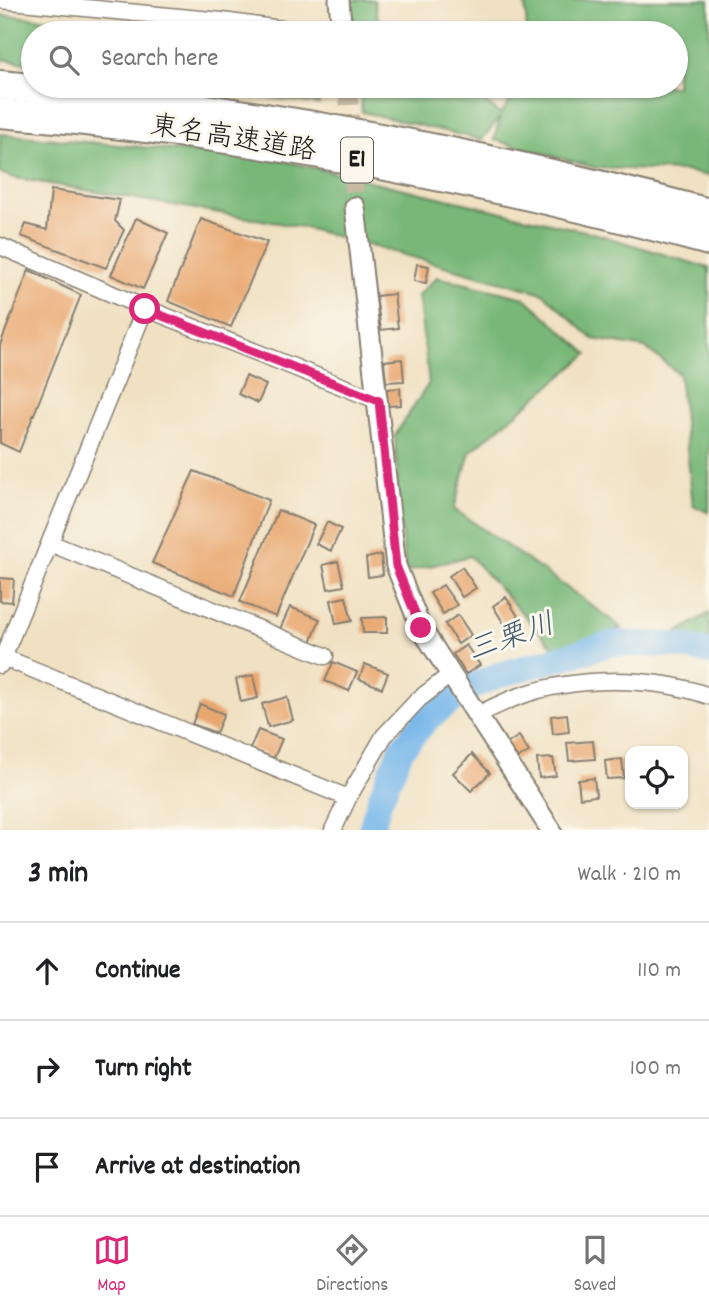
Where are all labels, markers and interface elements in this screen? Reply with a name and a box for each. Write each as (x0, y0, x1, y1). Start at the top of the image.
search box (21, 21, 688, 98)
icon: search (45, 41, 83, 79)
text: Search here (101, 41, 219, 78)
street label: 東名高速道路 (147, 108, 319, 174)
road number: E1 (341, 138, 373, 182)
route start (129, 293, 160, 324)
water label: 三栗川 (462, 605, 562, 675)
route end (405, 612, 436, 643)
map controls (625, 746, 688, 809)
button: locate (625, 746, 688, 809)
text: 3 min (28, 854, 88, 897)
text: Walk · 210 m (578, 859, 681, 892)
icon: ahead (28, 952, 66, 990)
text: Continue (95, 953, 180, 990)
text: 110 m (637, 955, 681, 988)
icon: right (28, 1050, 66, 1088)
text: Turn right (95, 1051, 192, 1088)
text: 100 m (630, 1053, 681, 1086)
icon: arrive (28, 1148, 66, 1186)
text: Arrive at destination (95, 1149, 300, 1186)
tab: Map (93, 1231, 131, 1300)
tab: Directions (316, 1231, 388, 1300)
tab: Saved (574, 1231, 616, 1300)

